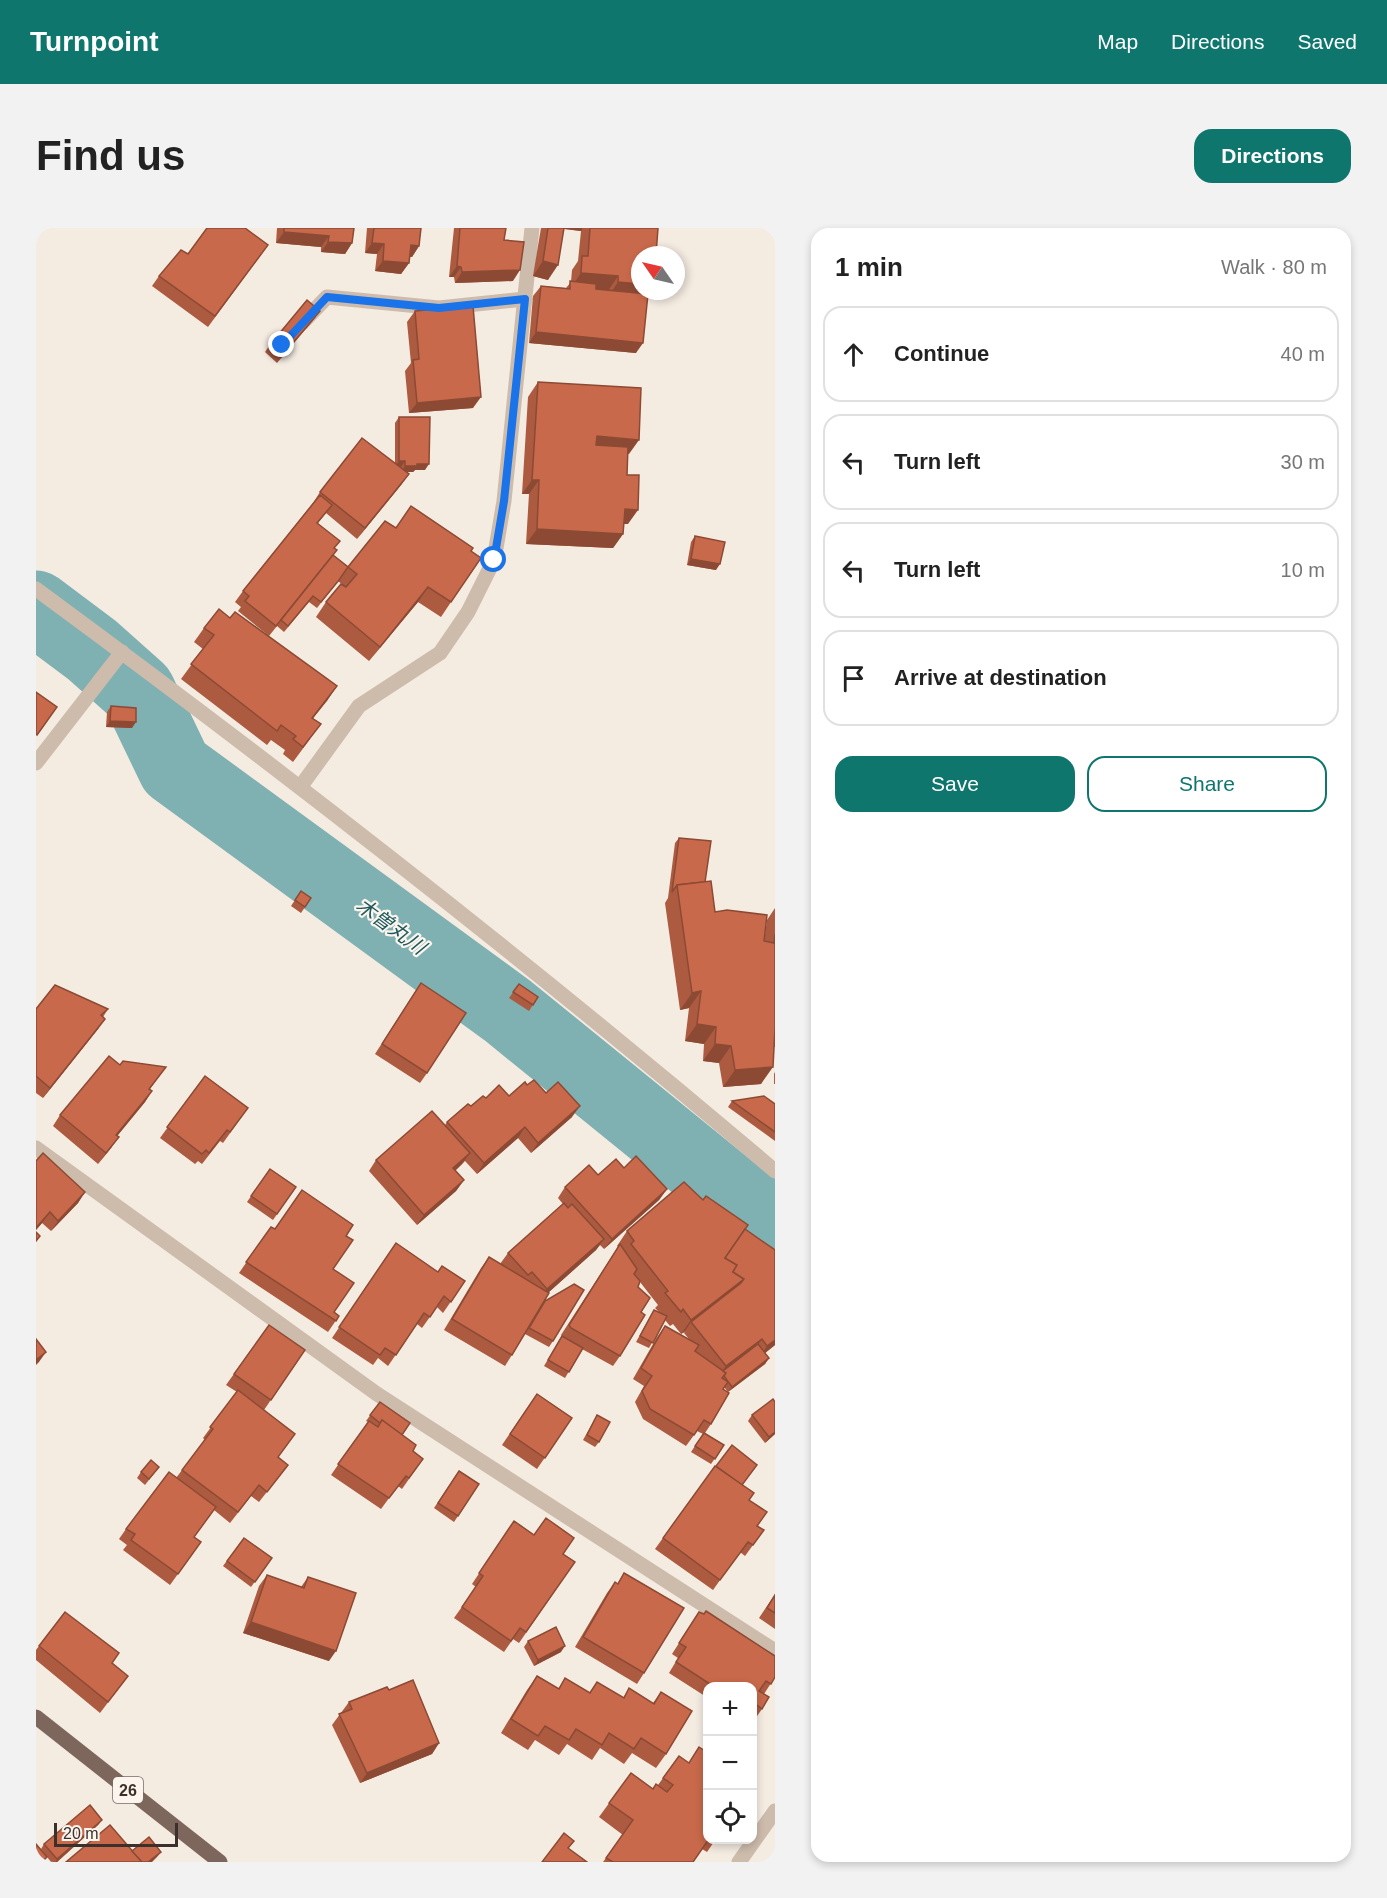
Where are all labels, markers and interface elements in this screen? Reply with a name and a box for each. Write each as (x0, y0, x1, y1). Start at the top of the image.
text: Turnpoint (30, 26, 159, 57)
text: Map (1097, 30, 1138, 53)
text: Directions (1171, 30, 1264, 53)
text: Saved (1297, 30, 1357, 53)
button: Directions (1194, 129, 1351, 183)
text: Find us (36, 132, 185, 179)
north arrow (631, 246, 685, 300)
text: 1 min (835, 252, 903, 282)
text: Walk · 80 m (1221, 256, 1327, 278)
route end (268, 331, 294, 357)
icon: ahead (837, 338, 870, 371)
text: Continue (894, 341, 989, 366)
text: 40 m (1281, 343, 1325, 365)
icon: left (837, 446, 870, 479)
text: Turn left (894, 449, 980, 474)
text: 30 m (1281, 451, 1325, 473)
route start (480, 546, 506, 572)
icon: left (837, 554, 870, 587)
text: Turn left (894, 557, 980, 582)
text: 10 m (1281, 559, 1325, 581)
icon: arrive (837, 662, 870, 695)
text: Arrive at destination (894, 665, 1107, 690)
button: Save (835, 756, 1075, 812)
button: Share (1087, 756, 1327, 812)
water label: 木曽丸川 (352, 894, 431, 960)
map controls (703, 1682, 757, 1844)
button: + (703, 1682, 757, 1736)
button: − (703, 1736, 757, 1790)
road number: 26 (113, 1777, 143, 1803)
button: locate (703, 1790, 757, 1844)
scale bar (54, 1820, 178, 1848)
text: 20 m (63, 1825, 99, 1842)

